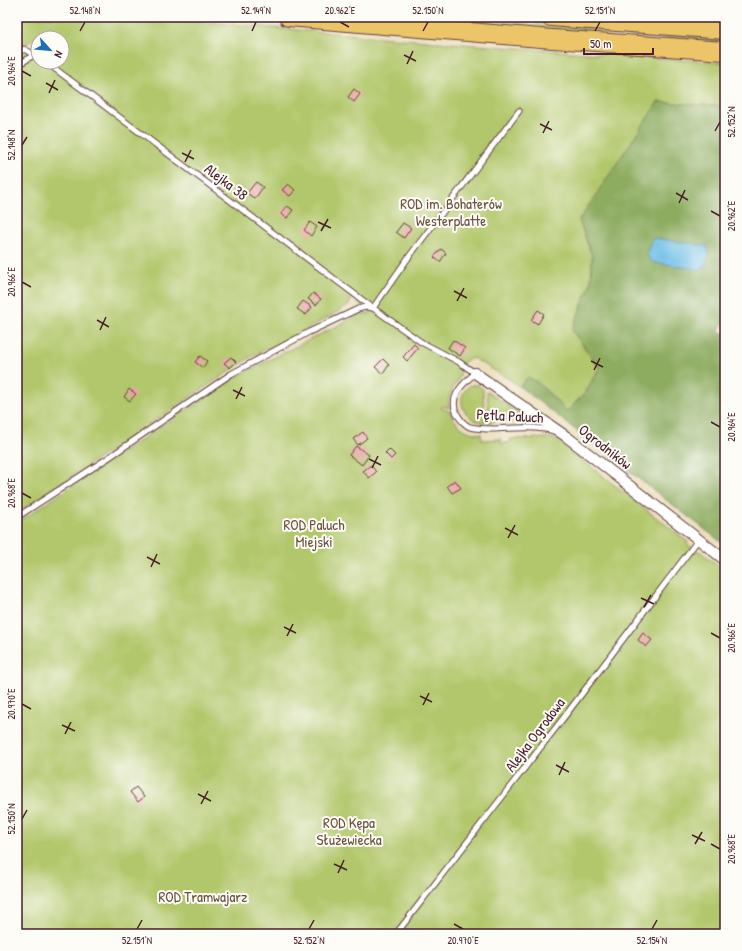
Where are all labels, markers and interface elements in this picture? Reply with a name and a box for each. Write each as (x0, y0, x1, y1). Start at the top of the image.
text: 52.148°N (70, 4, 100, 17)
text: 52.149°N (241, 4, 271, 17)
text: 20.962°E (325, 4, 356, 17)
text: 52.150°N (412, 4, 444, 17)
text: 52.151°N (585, 4, 615, 17)
north arrow (30, 30, 70, 70)
scale bar (584, 30, 653, 56)
text: 50 m (590, 35, 611, 52)
text: N (51, 49, 66, 60)
text: 20.964°E (5, 56, 18, 86)
text: 52.152°N (725, 106, 738, 138)
text: 52.148°N (5, 130, 18, 160)
street label: Alejka 38 (200, 158, 252, 205)
park label: ROD im. Bohaterów Westerplatte (400, 193, 502, 231)
text: 20.962°E (725, 200, 738, 231)
text: 20.966°E (5, 267, 18, 297)
street label: Pętla Paluch (476, 403, 544, 428)
text: 20.964°E (725, 412, 738, 442)
street label: Ogrodników (574, 419, 636, 474)
text: 20.968°E (5, 477, 18, 508)
park label: ROD Paluch Miejski (284, 514, 344, 552)
text: 20.966°E (725, 623, 738, 653)
text: 20.970°E (5, 688, 18, 720)
street label: Alejka Ogrodowa (500, 693, 570, 776)
text: 52.150°N (5, 803, 18, 835)
park label: ROD Kępa Służewiecka (316, 812, 382, 850)
text: 20.968°E (725, 833, 738, 864)
park label: ROD Tramwajarz (158, 886, 248, 907)
text: 52.151°N (122, 934, 152, 947)
text: 52.152°N (293, 934, 325, 947)
text: 20.970°E (447, 934, 479, 947)
text: 52.154°N (637, 934, 667, 947)

